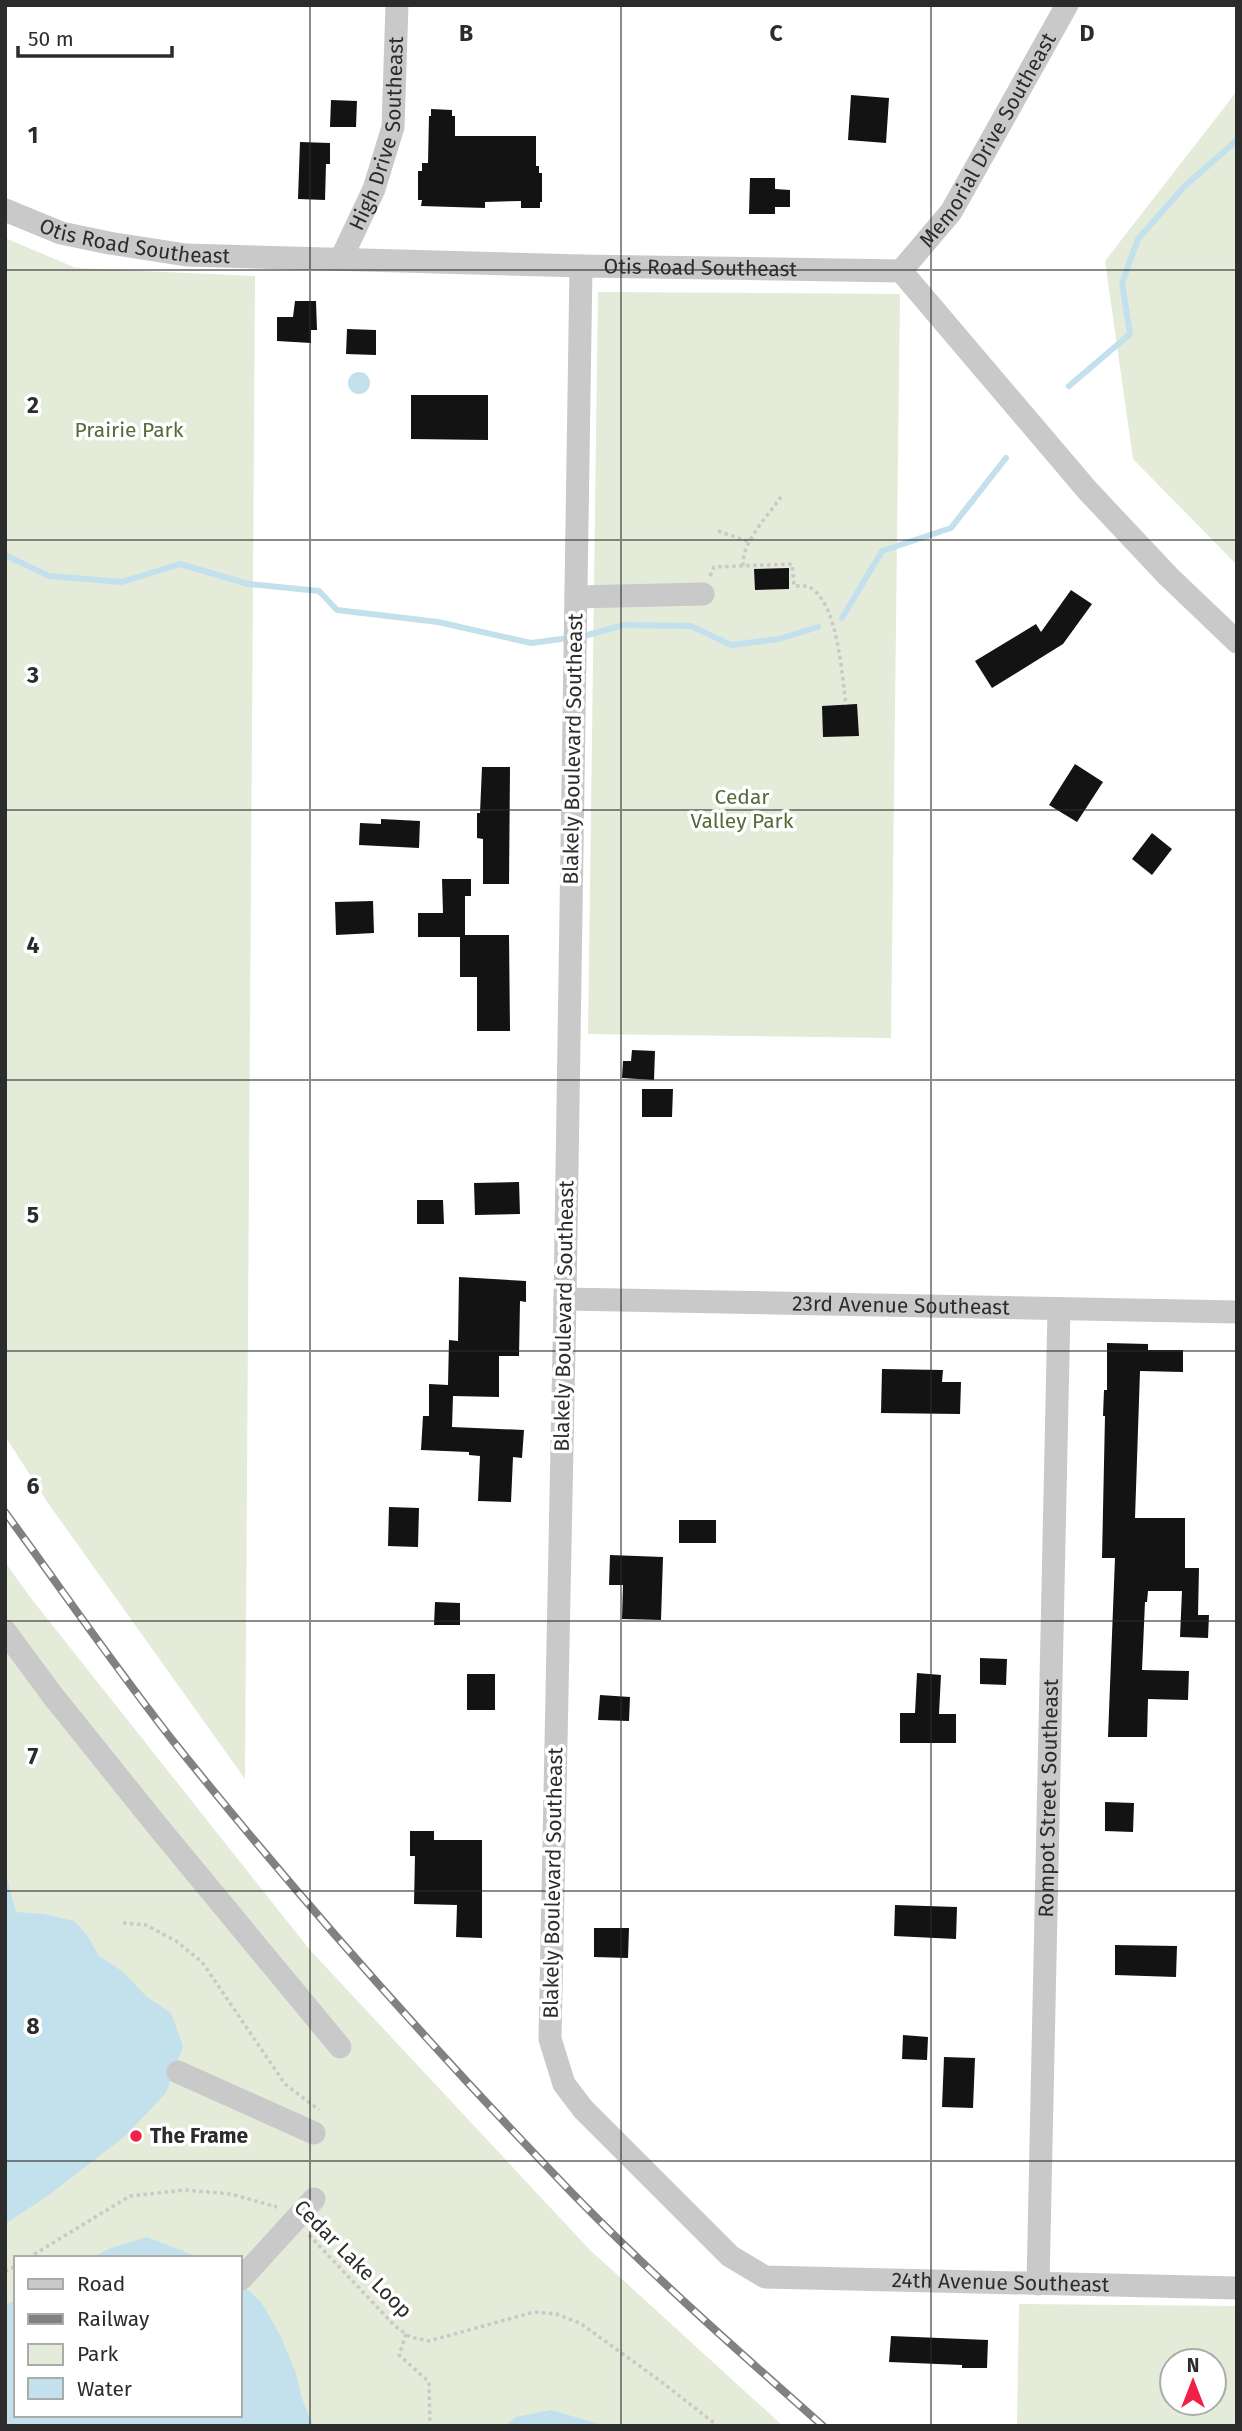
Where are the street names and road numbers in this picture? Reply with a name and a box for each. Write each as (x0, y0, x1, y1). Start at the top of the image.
street label: Memorial Drive Southeast (914, 28, 1062, 253)
street label: High Drive Southeast (343, 36, 409, 235)
street label: Otis Road Southeast (36, 213, 231, 269)
street label: Otis Road Southeast (604, 253, 798, 282)
street label: Blakely Boulevard Southeast (558, 613, 588, 885)
street label: Blakely Boulevard Southeast (549, 1180, 579, 1452)
street label: 23rd Avenue Southeast (792, 1290, 1010, 1321)
street label: Rompot Street Southeast (1033, 1678, 1064, 1918)
street label: Blakely Boulevard Southeast (538, 1747, 568, 2019)
street label: Cedar Lake Loop (288, 2194, 418, 2324)
street label: 24th Avenue Southeast (891, 2267, 1110, 2298)

